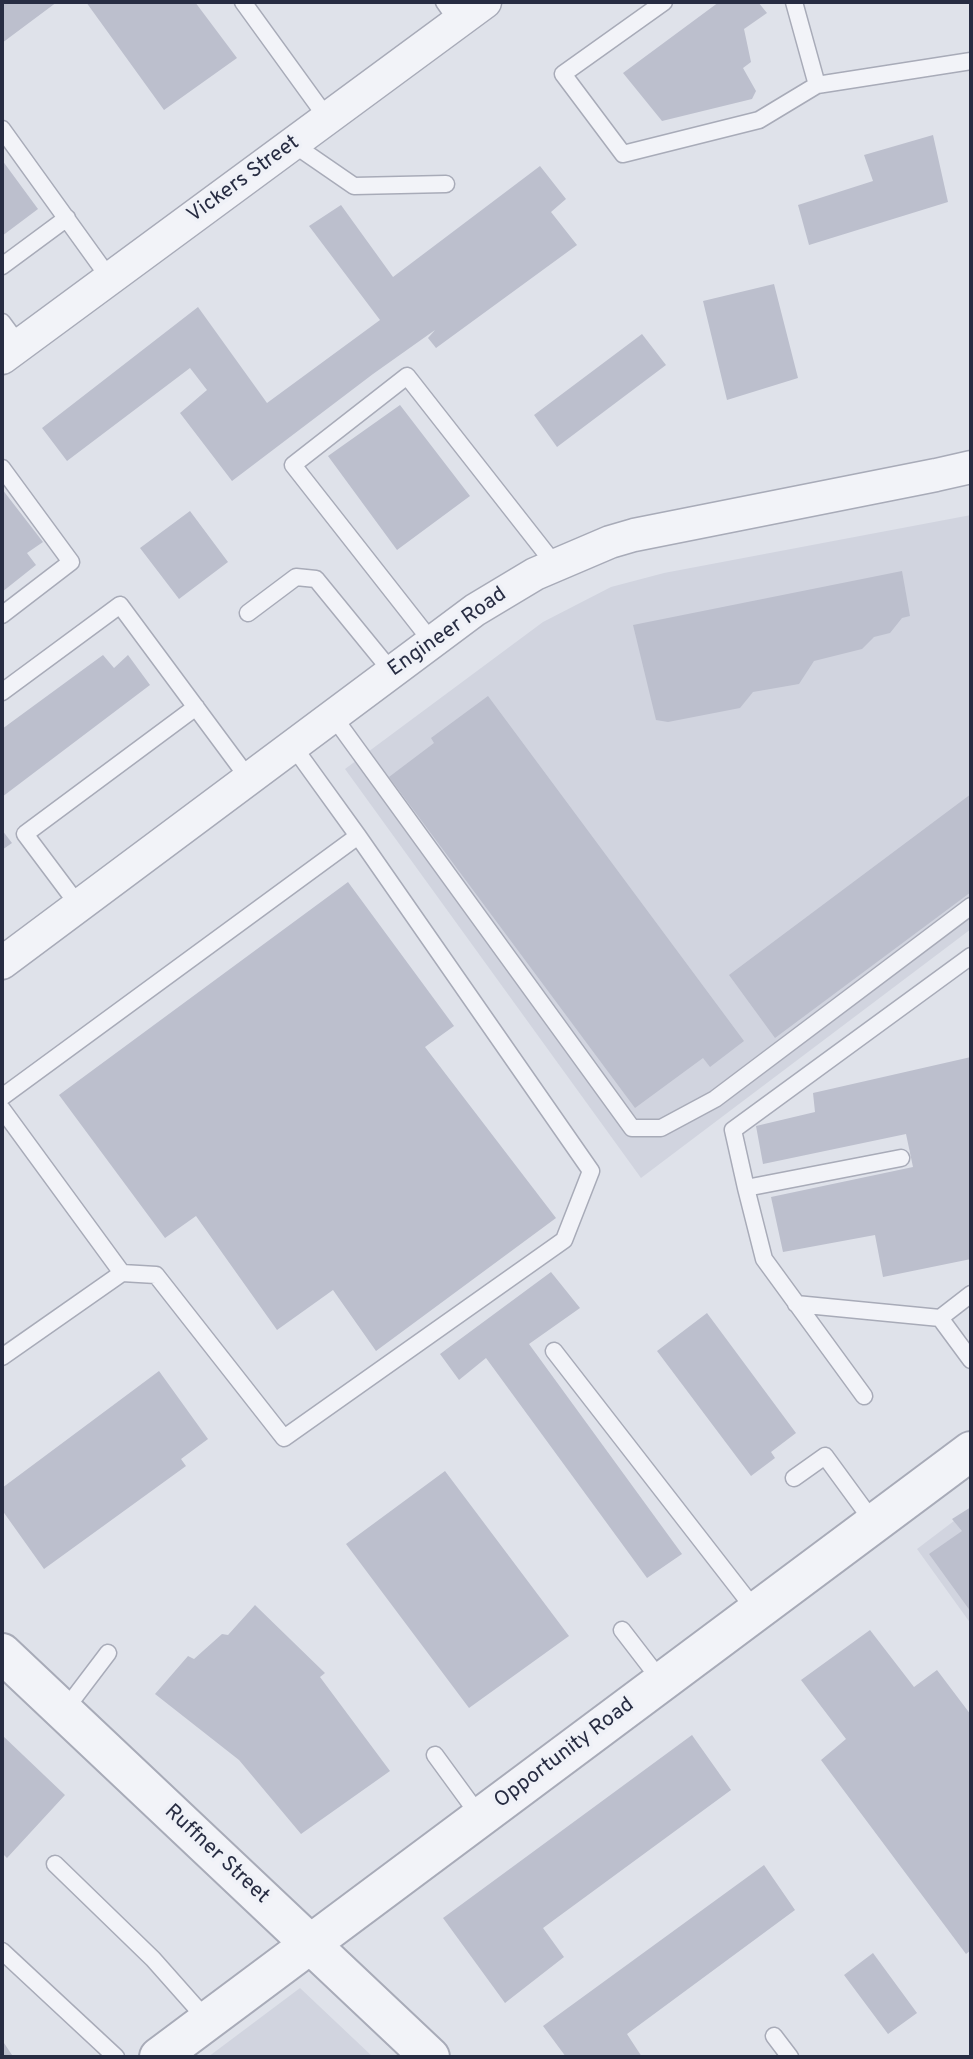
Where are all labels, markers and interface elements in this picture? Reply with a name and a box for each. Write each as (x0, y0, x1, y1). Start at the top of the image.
street label: Vickers Street (183, 131, 305, 229)
street label: Engineer Road (384, 583, 512, 683)
street label: Opportunity Road (490, 1693, 640, 1815)
street label: Ruffner Street (158, 1800, 274, 1910)

